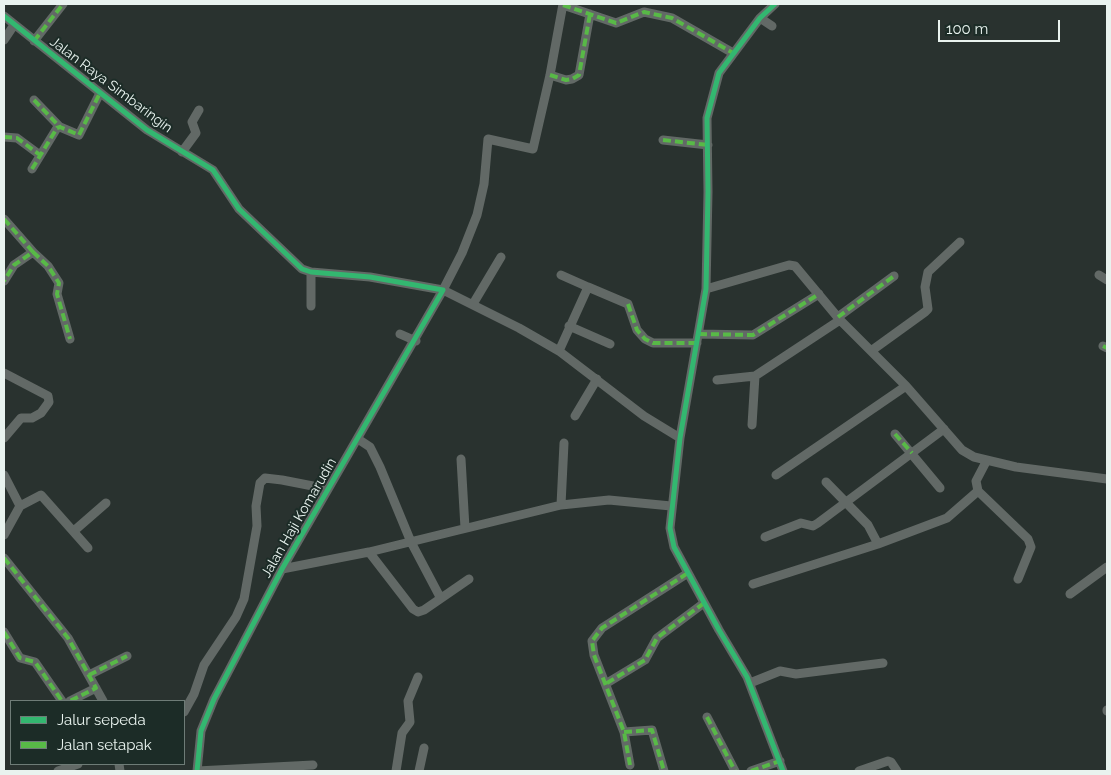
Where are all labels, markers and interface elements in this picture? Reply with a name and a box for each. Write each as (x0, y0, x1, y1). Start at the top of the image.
scale bar (941, 10, 1064, 42)
text: 100 m (946, 20, 988, 38)
street label: Jalan Raya Simbaringin (46, 33, 176, 137)
street label: Jalan Haji Komarudin (258, 455, 340, 581)
legend (10, 700, 185, 765)
text: Jalur sepeda (57, 711, 146, 729)
text: Jalan setapak (57, 736, 152, 754)

